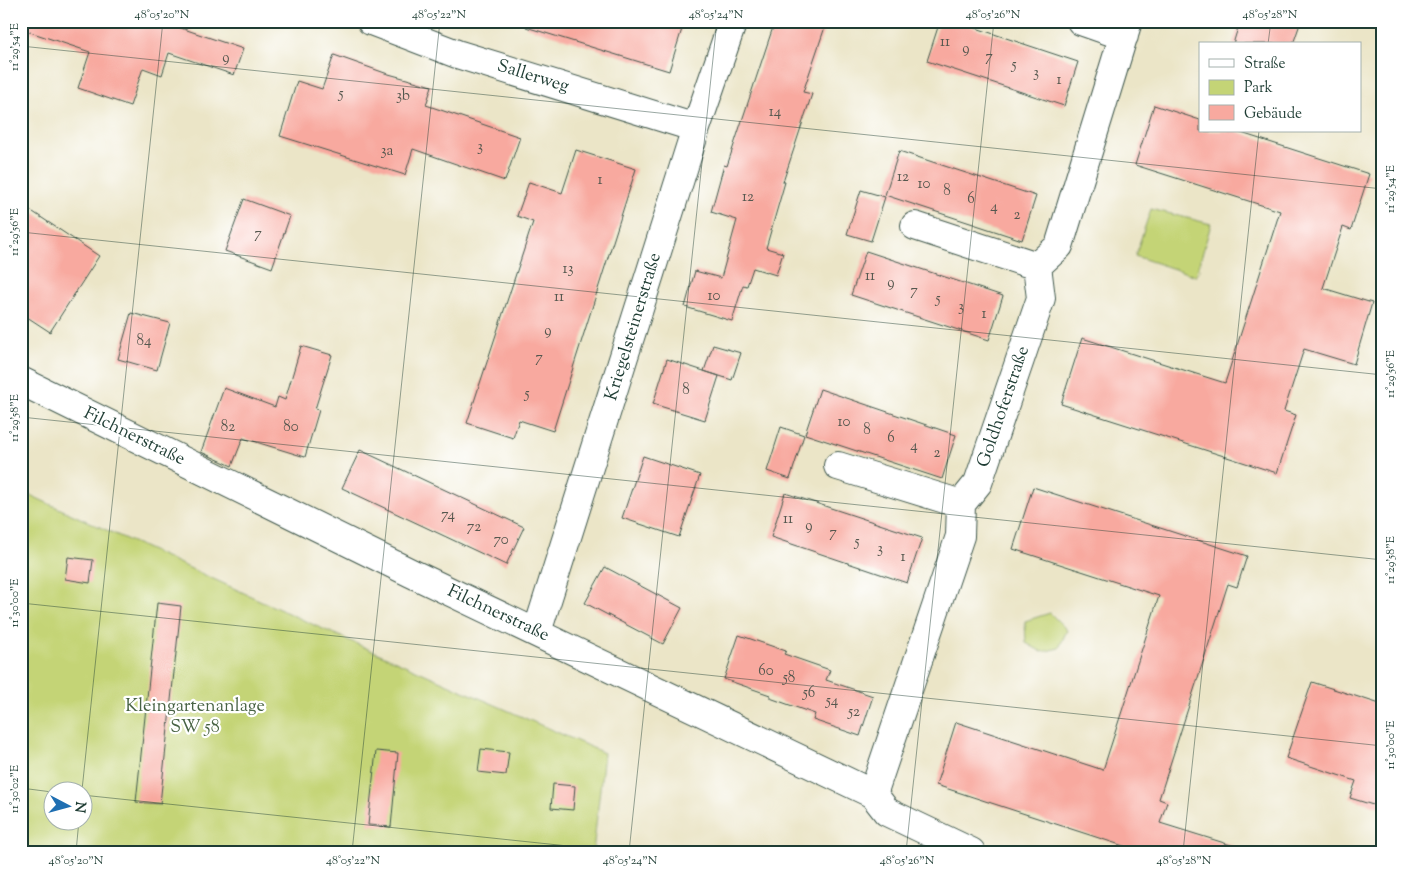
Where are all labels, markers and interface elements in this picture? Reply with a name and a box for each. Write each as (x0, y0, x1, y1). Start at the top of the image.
text: 48°05'20"N (135, 6, 190, 24)
text: 48°05'22"N (412, 6, 466, 24)
text: 48°05'24"N (689, 6, 744, 24)
text: 48°05'26"N (966, 6, 1021, 24)
text: 48°05'28"N (1243, 6, 1298, 24)
text: 11°29'54"E (6, 22, 24, 71)
house number: 11 (940, 32, 950, 53)
house number: 9 (962, 39, 970, 60)
legend (1199, 42, 1362, 132)
house number: 7 (985, 47, 993, 68)
house number: 9 (222, 48, 230, 69)
street label: Sallerweg (494, 54, 572, 100)
text: Straße (1244, 54, 1286, 75)
house number: 5 (1010, 55, 1017, 76)
house number: 3 (1033, 63, 1039, 84)
house number: 1 (1056, 70, 1062, 91)
text: Park (1244, 78, 1273, 99)
house number: 5 (337, 84, 344, 105)
house number: 3b (396, 86, 410, 107)
house number: 14 (769, 102, 782, 123)
text: Gebäude (1244, 104, 1302, 125)
house number: 3 (477, 137, 483, 158)
house number: 3a (381, 141, 394, 162)
text: 11°29'54"E (1382, 164, 1400, 213)
house number: 12 (897, 167, 909, 188)
house number: 1 (597, 170, 603, 191)
house number: 10 (918, 174, 931, 195)
house number: 8 (943, 181, 951, 202)
house number: 12 (742, 187, 754, 208)
house number: 6 (967, 189, 975, 210)
house number: 4 (990, 197, 998, 218)
house number: 2 (1013, 205, 1021, 226)
text: 11°29'56"E (6, 207, 24, 256)
house number: 7 (254, 224, 262, 245)
street label: Kriegelsteinerstraße (599, 250, 669, 404)
house number: 13 (562, 259, 574, 280)
house number: 11 (865, 266, 875, 287)
house number: 9 (887, 273, 895, 294)
house number: 7 (910, 281, 918, 302)
house number: 10 (708, 286, 721, 307)
house number: 11 (554, 287, 564, 308)
house number: 5 (934, 289, 941, 310)
house number: 3 (958, 297, 964, 318)
house number: 1 (981, 304, 987, 325)
house number: 9 (544, 321, 552, 342)
house number: 84 (137, 331, 152, 352)
street label: Goldhoferstraße (971, 343, 1037, 471)
house number: 7 (535, 348, 543, 369)
text: 11°29'56"E (1382, 349, 1400, 398)
house number: 8 (682, 380, 690, 401)
house number: 5 (523, 384, 530, 405)
text: 11°29'58"E (6, 393, 24, 442)
street label: Filchnerstraße (79, 401, 189, 473)
house number: 10 (838, 412, 851, 433)
house number: 82 (221, 417, 235, 438)
house number: 80 (283, 417, 299, 438)
house number: 8 (863, 420, 871, 441)
house number: 6 (887, 428, 895, 449)
house number: 4 (910, 436, 918, 457)
house number: 2 (933, 443, 941, 464)
house number: 74 (441, 505, 455, 526)
house number: 11 (783, 509, 793, 530)
house number: 9 (805, 516, 813, 537)
house number: 72 (467, 517, 481, 538)
house number: 7 (829, 523, 837, 544)
house number: 70 (493, 530, 509, 551)
house number: 5 (853, 532, 860, 553)
text: 11°29'58"E (1382, 535, 1400, 584)
house number: 3 (877, 539, 883, 560)
house number: 1 (900, 547, 906, 568)
text: 11°30'00"E (6, 578, 24, 628)
street label: Filchnerstraße (443, 579, 553, 649)
house number: 60 (758, 661, 774, 682)
house number: 58 (782, 668, 795, 689)
house number: 56 (802, 683, 815, 704)
house number: 54 (825, 691, 839, 712)
park label: Kleingartenanlage SW 58 (125, 694, 265, 741)
house number: 52 (847, 702, 860, 723)
text: 11°30'00"E (1382, 720, 1400, 770)
text: 11°30'02"E (6, 764, 24, 813)
north arrow (42, 780, 92, 830)
text: N (68, 801, 89, 814)
text: 48°05'20"N (49, 852, 104, 870)
text: 48°05'22"N (326, 852, 380, 870)
text: 48°05'24"N (603, 852, 658, 870)
text: 48°05'26"N (880, 852, 935, 870)
text: 48°05'28"N (1157, 852, 1212, 870)

